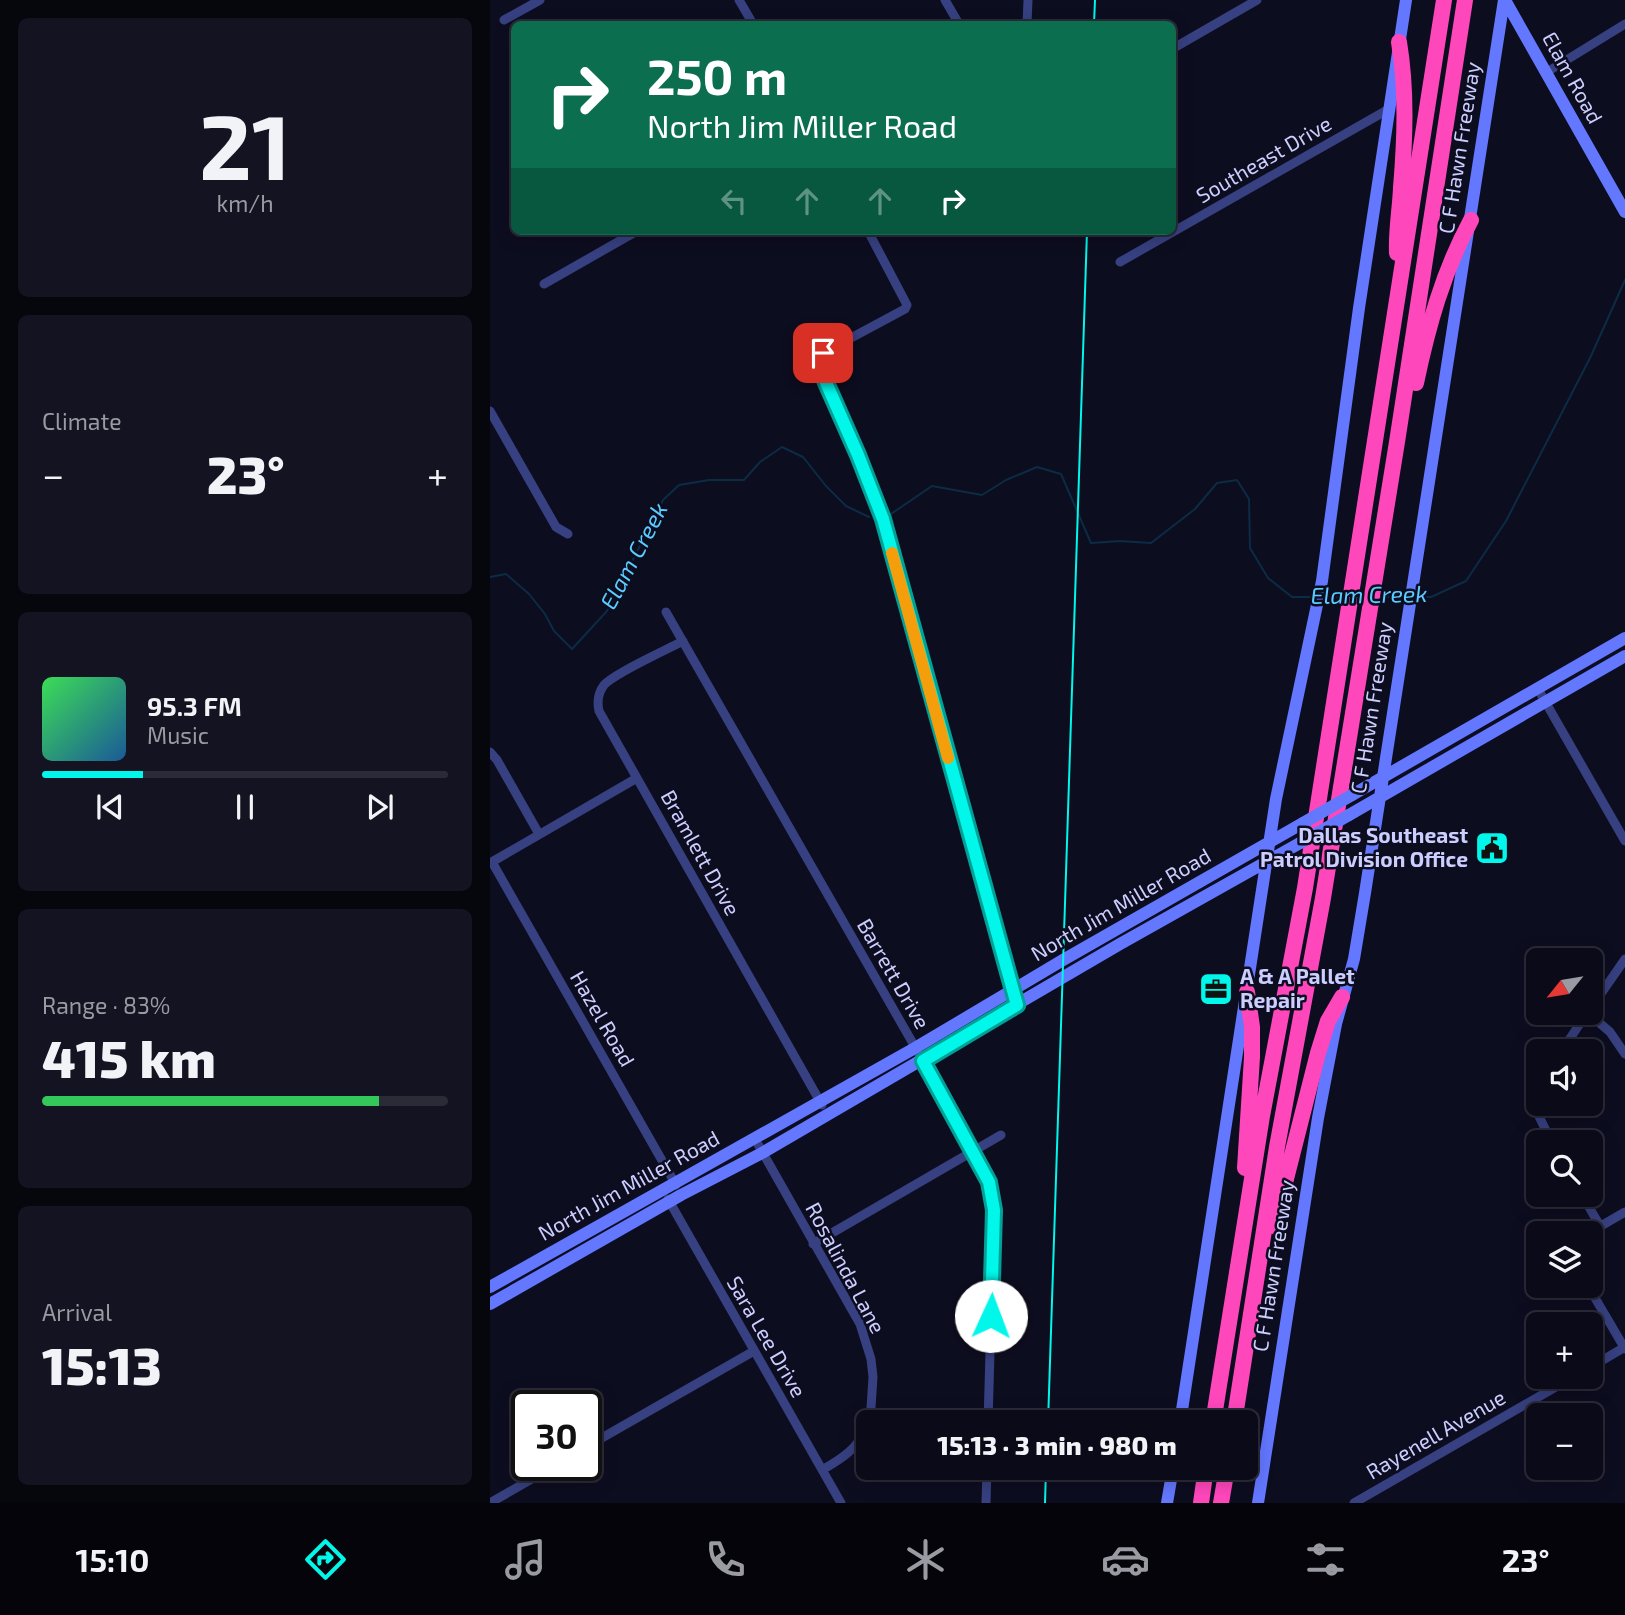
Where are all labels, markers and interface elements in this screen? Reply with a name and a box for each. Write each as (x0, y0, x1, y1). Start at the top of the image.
street label: Elam Road (1538, 27, 1609, 127)
text: 250 m (647, 46, 787, 105)
icon: right (532, 49, 623, 140)
street label: C F Hawn Freeway (1433, 60, 1484, 235)
text: 21 (199, 89, 291, 198)
text: North Jim Miller Road (647, 106, 957, 144)
street label: Southeast Drive (1191, 110, 1335, 208)
icon: left (715, 182, 753, 220)
icon: ahead (788, 182, 826, 220)
icon: ahead (861, 182, 899, 220)
icon: right (934, 182, 972, 220)
text: km/h (216, 189, 274, 217)
pin (793, 323, 853, 383)
icon: arrive (804, 334, 842, 372)
text: Climate (42, 407, 122, 435)
text: 23° (207, 442, 285, 504)
text: − (42, 451, 64, 497)
text: + (427, 451, 448, 497)
water label: Elam Creek (593, 497, 673, 614)
water label: Elam Creek (1310, 579, 1428, 609)
street label: C F Hawn Freeway (1345, 620, 1396, 795)
text: 95.3 FM (147, 690, 242, 721)
text: Music (147, 721, 209, 749)
street label: Bramlett Drive (657, 785, 746, 919)
icon: previous (91, 788, 129, 826)
icon: pause (226, 788, 264, 826)
icon: next (361, 788, 399, 826)
place label: Dallas Southeast Patrol Division Office (1260, 822, 1468, 871)
public building icon: Dallas Southeast Patrol Division Office (1473, 829, 1511, 867)
street label: North Jim Miller Road (1026, 842, 1215, 965)
street label: Barrett Drive (853, 914, 936, 1033)
north arrow (1526, 948, 1603, 1026)
map controls (1526, 948, 1603, 1480)
place label: A & A Pallet Repair (1240, 963, 1355, 1012)
street label: Hazel Road (566, 966, 641, 1071)
office icon: A & A Pallet Repair (1197, 970, 1235, 1008)
text: Range · 83% (42, 991, 170, 1019)
text: 415 km (42, 1026, 216, 1088)
button: sound (1526, 1039, 1603, 1116)
street label: North Jim Miller Road (533, 1124, 723, 1245)
button: search (1526, 1130, 1603, 1207)
street label: C F Hawn Freeway (1247, 1178, 1298, 1353)
street label: Rosalinda Lane (801, 1198, 891, 1337)
button: layers (1526, 1221, 1603, 1298)
street label: Sara Lee Drive (723, 1271, 812, 1401)
position arrow (954, 1279, 1028, 1353)
text: Arrival (42, 1298, 112, 1326)
button: + (1526, 1312, 1603, 1389)
text: 15:13 (42, 1333, 162, 1395)
street label: Rayenell Avenue (1361, 1384, 1509, 1484)
speed limit sign: 30 (511, 1390, 602, 1481)
button: − (1526, 1403, 1603, 1480)
text: 15:13 · 3 min · 980 m (937, 1429, 1177, 1460)
icon: directions (301, 1535, 350, 1584)
icon: music (501, 1535, 550, 1584)
icon: phone (701, 1535, 750, 1584)
icon: climate (901, 1535, 950, 1584)
icon: car (1101, 1535, 1150, 1584)
icon: filters (1301, 1535, 1350, 1584)
text: 15:10 (76, 1540, 149, 1578)
text: 23° (1502, 1540, 1549, 1578)

